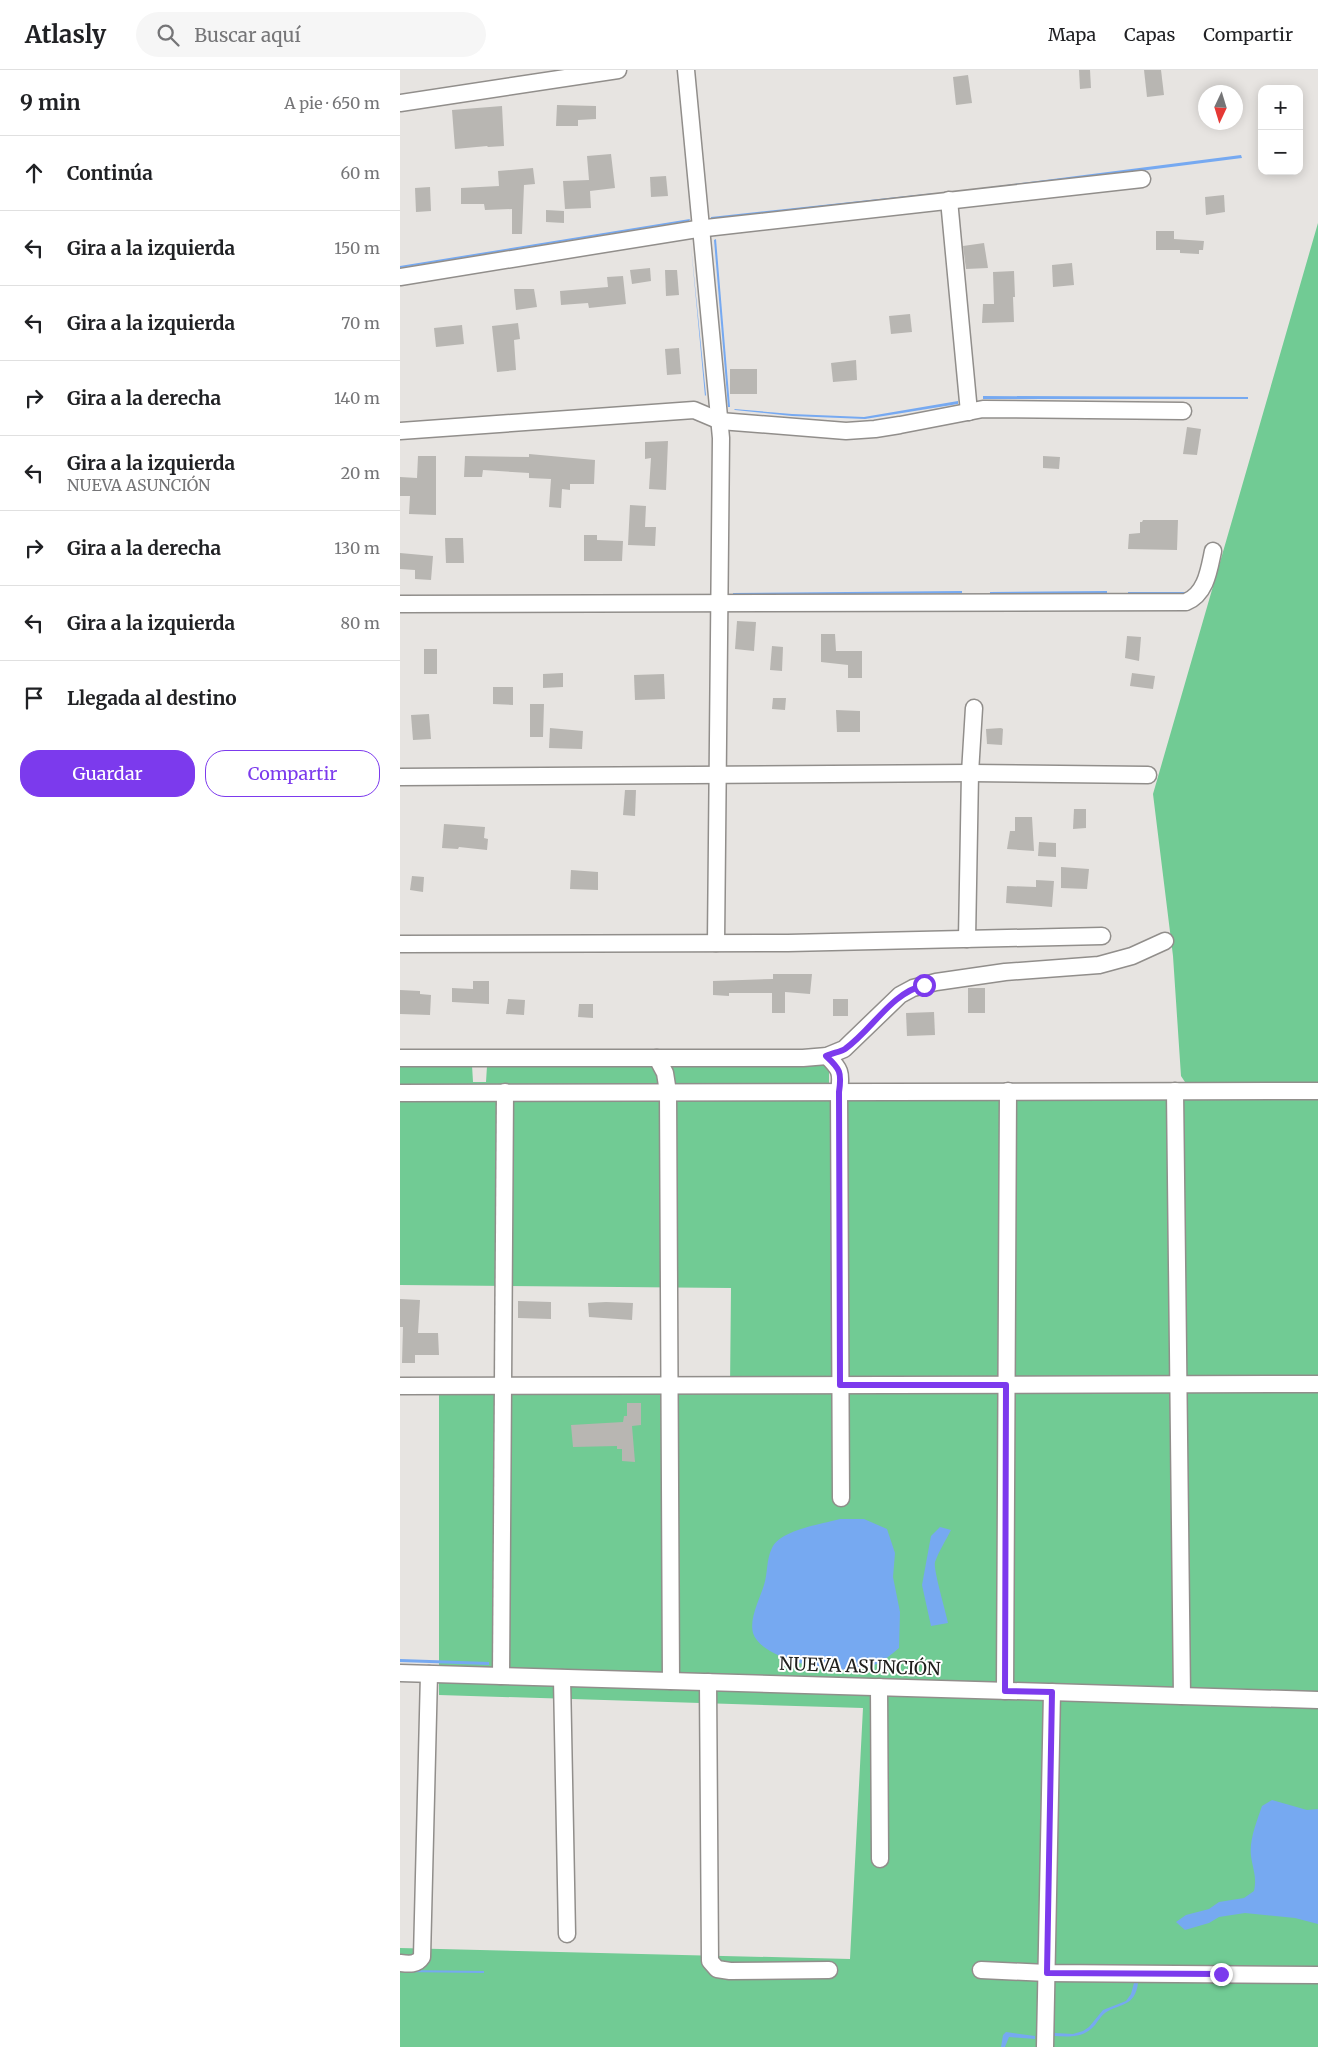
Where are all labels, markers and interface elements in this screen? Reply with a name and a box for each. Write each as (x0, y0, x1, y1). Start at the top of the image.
search box (136, 12, 486, 57)
text: Atlasly (25, 19, 106, 50)
icon: search (154, 21, 182, 49)
text: Buscar aquí (194, 23, 301, 47)
text: Mapa (1048, 23, 1096, 46)
text: Capas (1124, 23, 1175, 46)
text: Compartir (1203, 23, 1293, 46)
north arrow (1198, 85, 1243, 130)
map controls (1258, 85, 1303, 175)
button: + (1258, 85, 1303, 130)
text: 9 min (20, 89, 80, 116)
text: A pie · 650 m (284, 93, 380, 113)
button: − (1258, 130, 1303, 175)
icon: ahead (20, 159, 48, 187)
text: Continúa (67, 161, 153, 185)
text: 60 m (340, 163, 380, 183)
icon: left (20, 234, 48, 262)
text: Gira a la izquierda (67, 236, 235, 260)
text: 150 m (334, 238, 380, 258)
icon: left (20, 309, 48, 337)
text: Gira a la izquierda (67, 311, 235, 335)
text: 70 m (341, 313, 380, 333)
icon: right (20, 384, 48, 412)
text: Gira a la derecha (67, 386, 221, 410)
text: 140 m (334, 388, 380, 408)
text: Gira a la izquierda (67, 451, 235, 475)
icon: left (20, 459, 48, 487)
text: 20 m (341, 463, 380, 483)
text: NUEVA ASUNCIÓN (67, 475, 210, 495)
icon: right (20, 534, 48, 562)
text: Gira a la derecha (67, 536, 221, 560)
text: 130 m (334, 538, 380, 558)
icon: left (20, 609, 48, 637)
text: Gira a la izquierda (67, 611, 235, 635)
text: 80 m (341, 613, 380, 633)
icon: arrive (20, 684, 48, 712)
text: Llegada al destino (67, 686, 237, 710)
button: Guardar (20, 750, 195, 797)
button: Compartir (205, 750, 380, 797)
route start (913, 974, 936, 997)
street label: NUEVA ASUNCIÓN (779, 1652, 941, 1680)
route end (1210, 1963, 1233, 1986)

